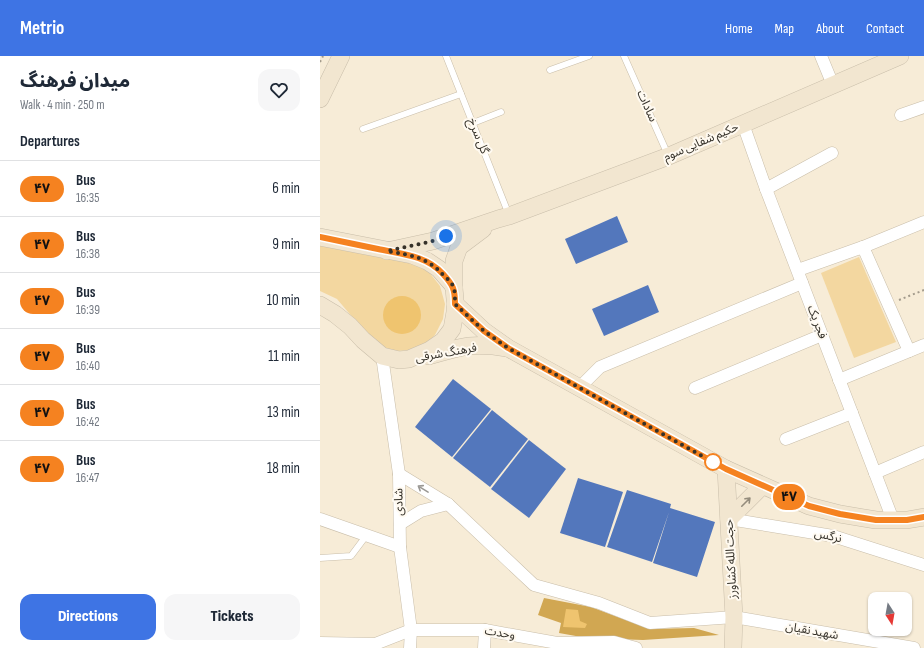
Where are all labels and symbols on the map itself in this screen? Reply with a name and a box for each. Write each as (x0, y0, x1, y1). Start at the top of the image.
street label: سادات (633, 88, 661, 124)
street label: گل سرخ (463, 116, 492, 158)
street label: حکیم شفایی سوم (661, 119, 741, 166)
your location (436, 226, 456, 246)
street label: فجر یک (804, 303, 830, 341)
street label: فرهنگ شرقی (414, 340, 478, 366)
unlabelled marker (704, 453, 722, 471)
line badge: ۴۷ (771, 484, 807, 510)
one-way arrow (418, 485, 429, 493)
street label: شادی (391, 488, 407, 516)
one-way arrow (741, 497, 751, 507)
street label: حجت الله کشاورز (721, 519, 741, 600)
street label: نرگس (813, 526, 843, 546)
north arrow (868, 592, 912, 636)
street label: شهید نقیان (784, 619, 840, 643)
street label: وحدت (484, 623, 516, 643)

